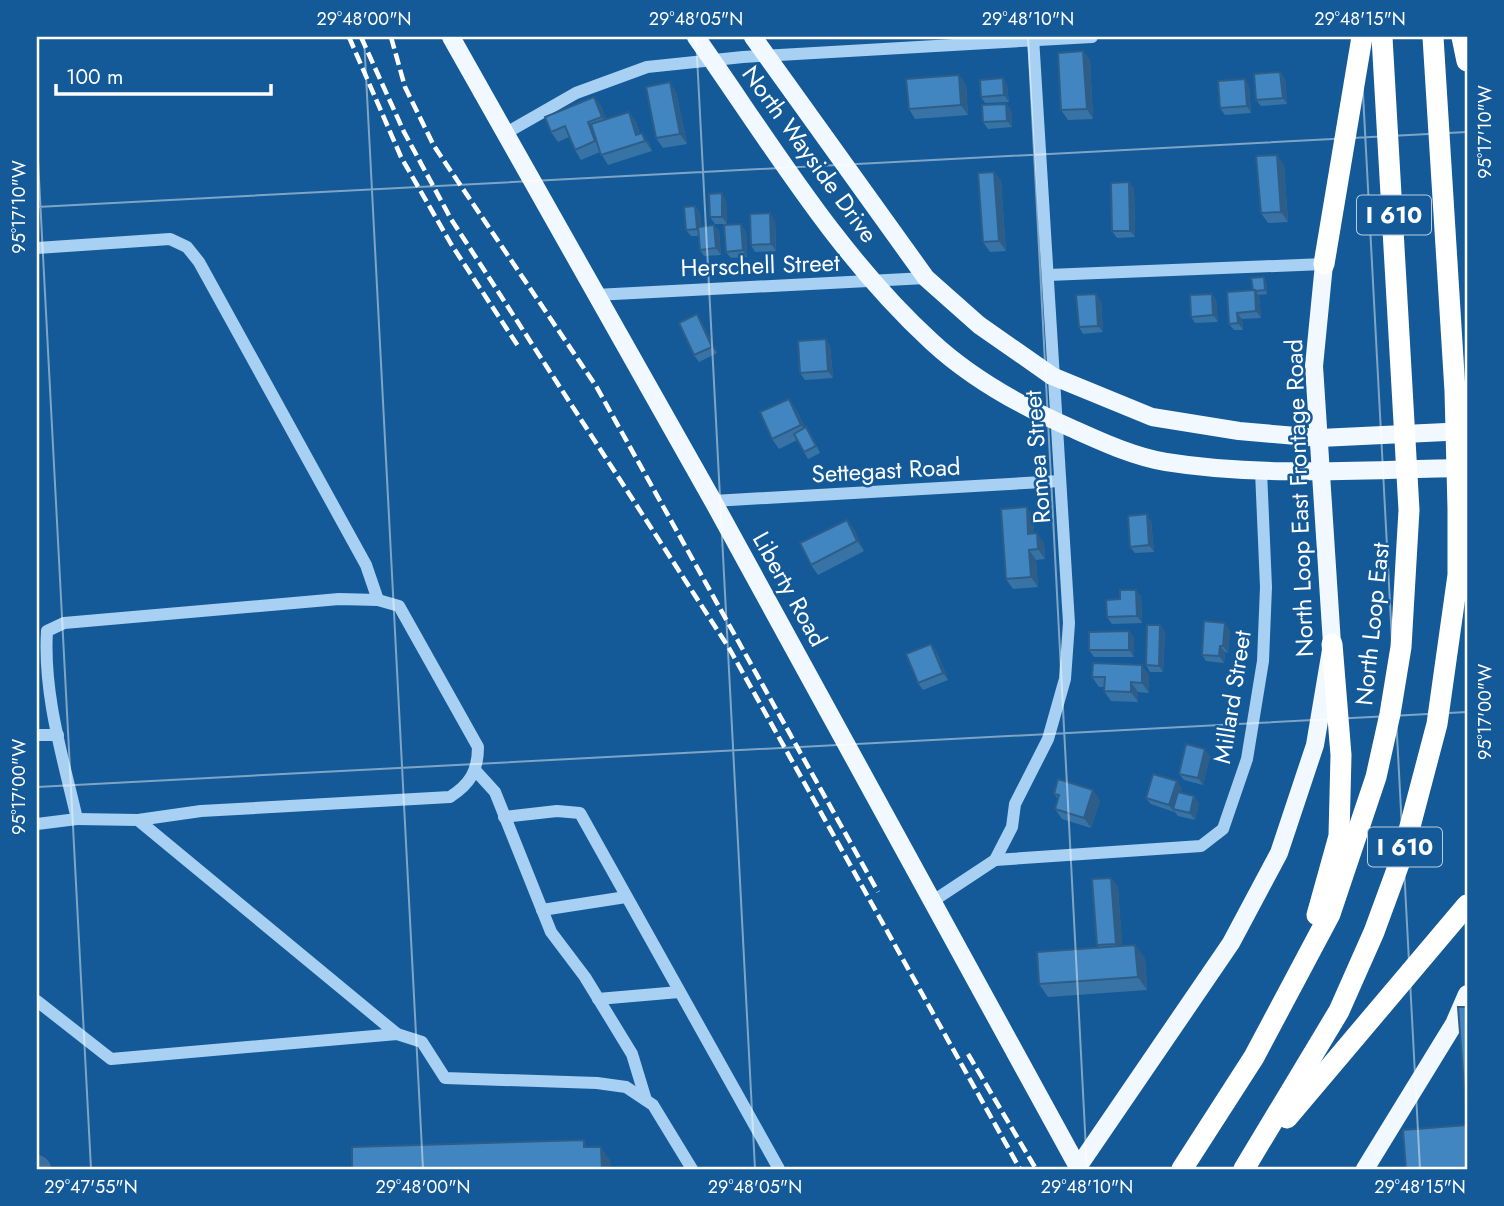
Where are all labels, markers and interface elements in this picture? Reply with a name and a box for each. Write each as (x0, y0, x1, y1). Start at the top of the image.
text: 29°48'00"N (317, 6, 412, 32)
text: 29°48'05"N (649, 6, 743, 32)
text: 29°48'10"N (982, 6, 1074, 32)
text: 29°48'15"N (1314, 6, 1406, 32)
scale bar (56, 52, 271, 96)
street label: North Wayside Drive (734, 58, 886, 250)
text: 100 m (66, 62, 123, 92)
text: 95°17'10"W (1472, 85, 1498, 179)
text: 95°17'10"W (6, 160, 32, 254)
road number: I 610 (1357, 196, 1431, 234)
street label: Herschell Street (680, 245, 840, 285)
street label: North Loop East Frontage Road (1276, 338, 1322, 658)
street label: Romea Street (1015, 389, 1059, 525)
street label: Settegast Road (811, 449, 961, 491)
street label: Liberty Road (744, 525, 836, 653)
street label: North Loop East (1346, 541, 1398, 707)
street label: Millard Street (1204, 628, 1260, 766)
text: 95°17'00"W (1472, 664, 1498, 760)
text: 95°17'00"W (6, 739, 32, 835)
road number: I 610 (1368, 828, 1442, 866)
text: 29°47'55"N (44, 1174, 138, 1200)
text: 29°48'00"N (376, 1174, 471, 1200)
text: 29°48'05"N (708, 1174, 802, 1200)
text: 29°48'10"N (1041, 1174, 1133, 1200)
text: 29°48'15"N (1374, 1174, 1466, 1200)

